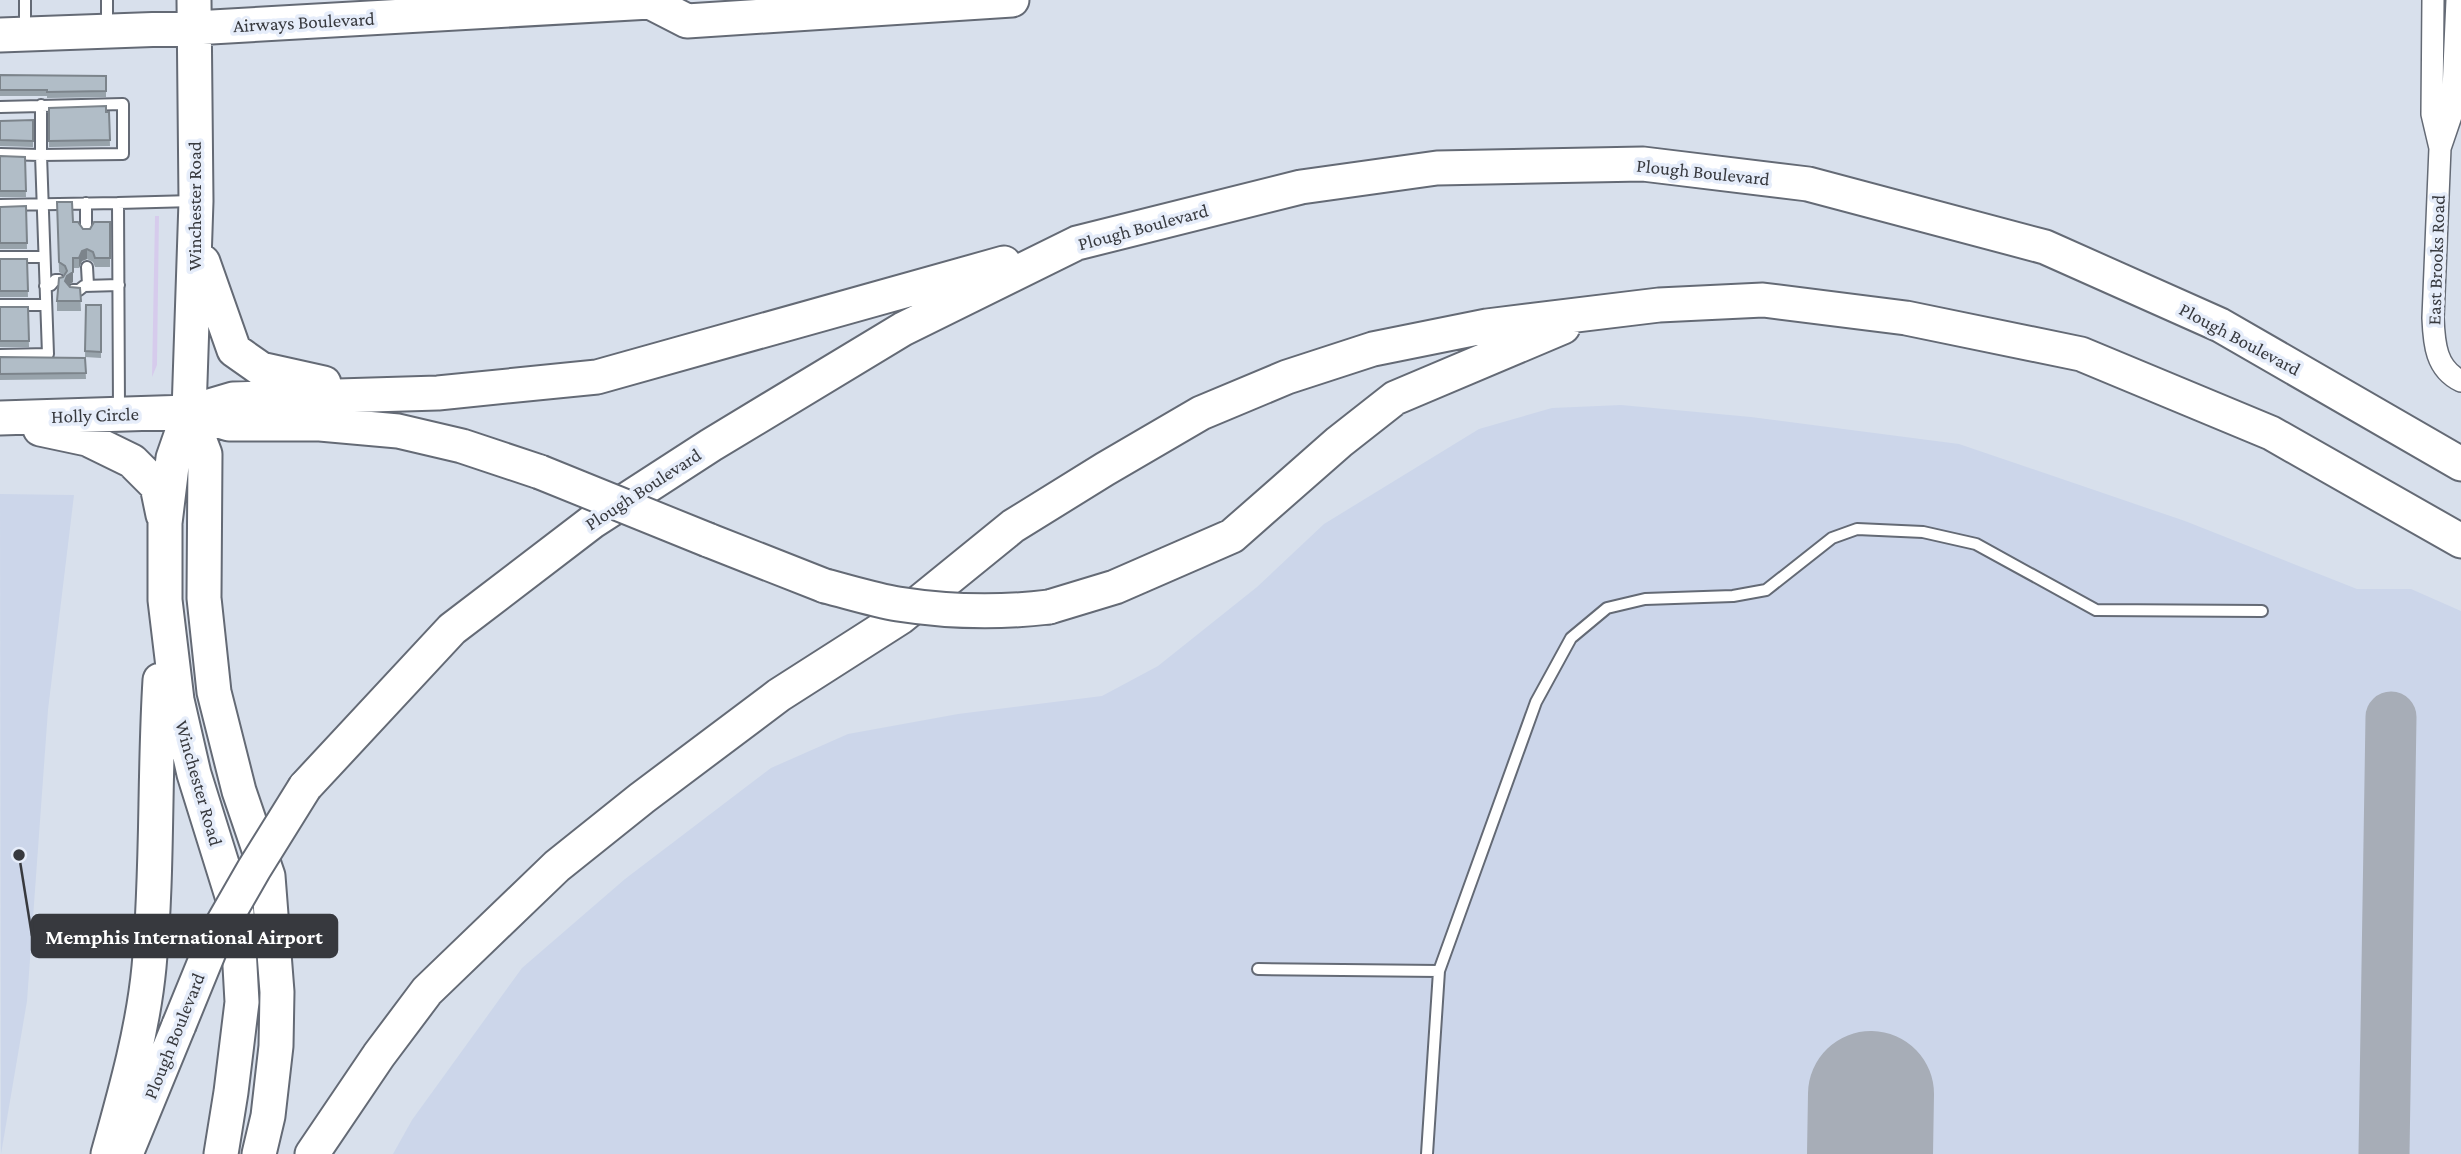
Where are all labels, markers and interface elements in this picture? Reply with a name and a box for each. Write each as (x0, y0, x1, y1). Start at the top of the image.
street label: Airways Boulevard (233, 8, 375, 36)
street label: Winchester Road (184, 141, 205, 271)
street label: Plough Boulevard (1635, 155, 1771, 189)
street label: East Brooks Road (2423, 194, 2449, 326)
street label: Plough Boulevard (1076, 200, 1210, 254)
street label: Plough Boulevard (2176, 298, 2304, 380)
street label: Holly Circle (51, 403, 139, 427)
street label: Plough Boulevard (581, 444, 705, 534)
street label: Winchester Road (171, 718, 227, 848)
callout: Memphis International Airport (32, 915, 337, 957)
text: Memphis International Airport (45, 925, 323, 949)
street label: Plough Boulevard (139, 970, 209, 1102)

